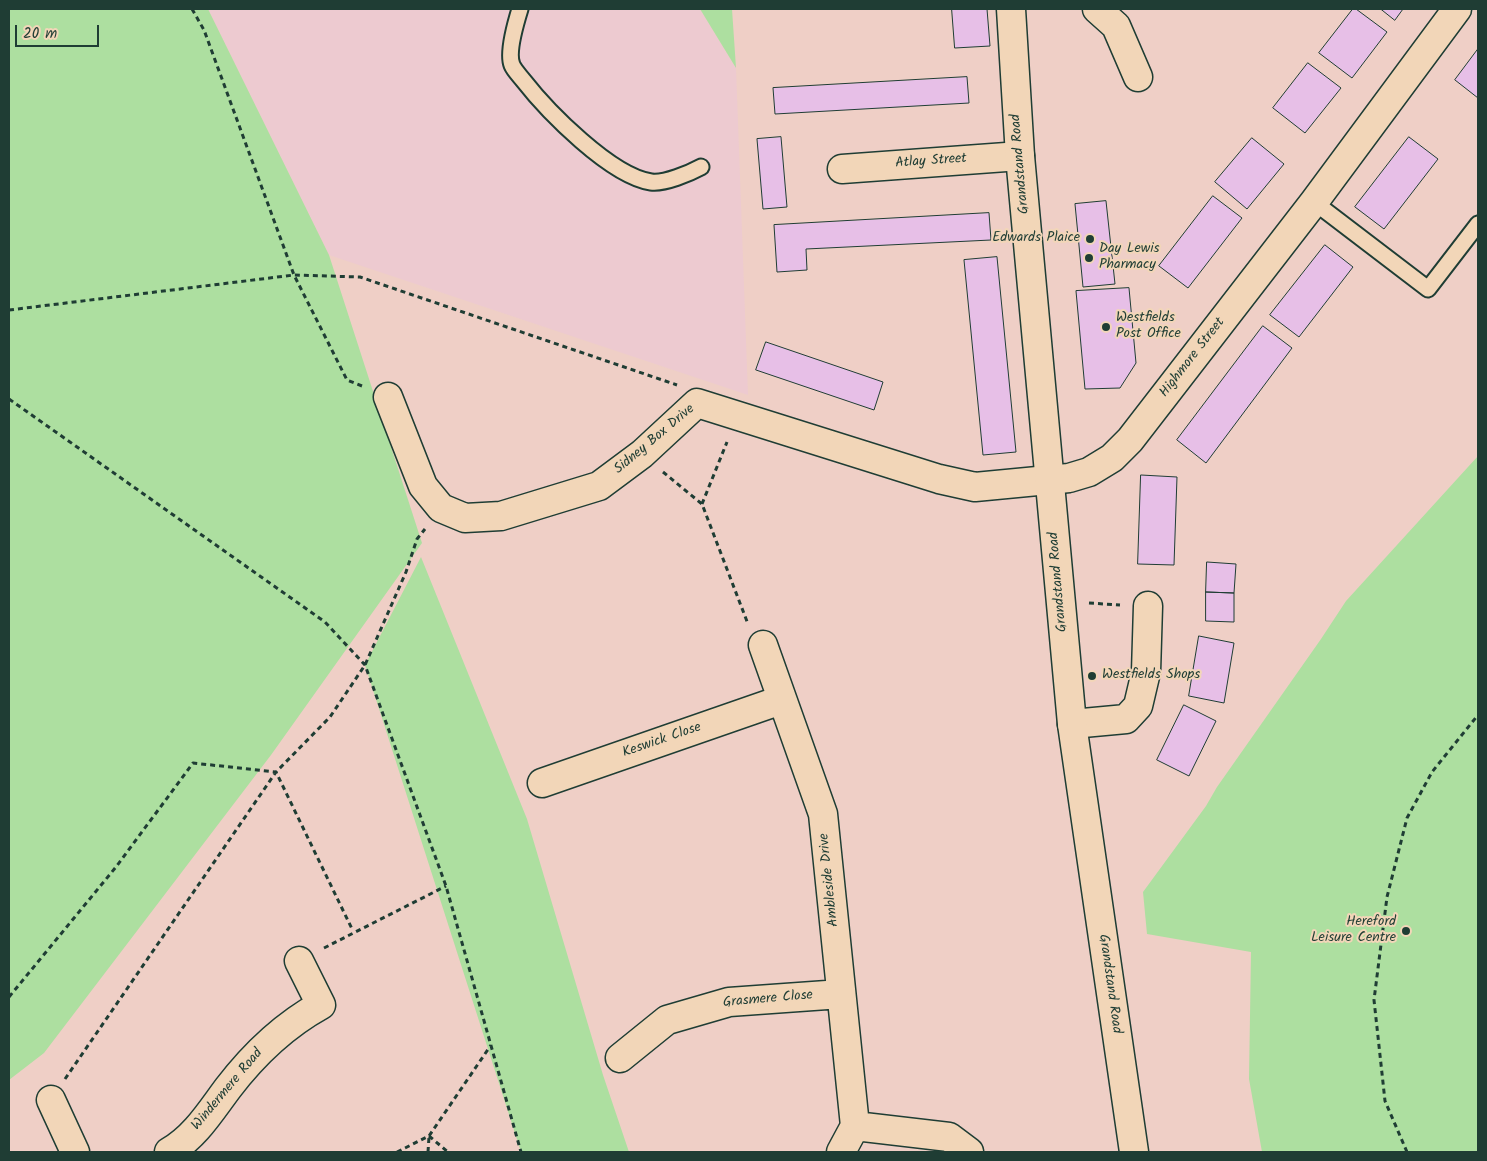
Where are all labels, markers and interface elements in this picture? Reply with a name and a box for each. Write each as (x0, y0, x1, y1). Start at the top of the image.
scale bar (18, 15, 101, 47)
text: 20 m (23, 22, 57, 46)
street label: Grandstand Road (1008, 113, 1034, 215)
street label: Atlay Street (895, 151, 967, 173)
place label: Edwards Plaice (992, 231, 1080, 247)
marker: Edwards Plaice (1084, 233, 1096, 245)
place label: Day Lewis Pharmacy (1099, 242, 1159, 274)
marker: Day Lewis Pharmacy (1083, 252, 1095, 264)
place label: Westfields Post Office (1116, 311, 1181, 344)
street label: Highmore Street (1157, 315, 1229, 401)
marker: Westfields Post Office (1100, 321, 1112, 333)
street label: Sidney Box Drive (611, 402, 699, 478)
street label: Grandstand Road (1046, 531, 1072, 633)
place label: Westfields Shops (1102, 668, 1200, 684)
marker: Westfields Shops (1086, 670, 1098, 682)
street label: Keswick Close (620, 720, 704, 762)
street label: Ambleside Drive (817, 832, 843, 928)
place label: Hereford Leisure Centre (1311, 915, 1396, 948)
marker: Hereford Leisure Centre (1400, 925, 1412, 937)
street label: Grandstand Road (1094, 933, 1124, 1035)
street label: Grasmere Close (722, 988, 814, 1012)
street label: Windermere Road (189, 1046, 267, 1134)

